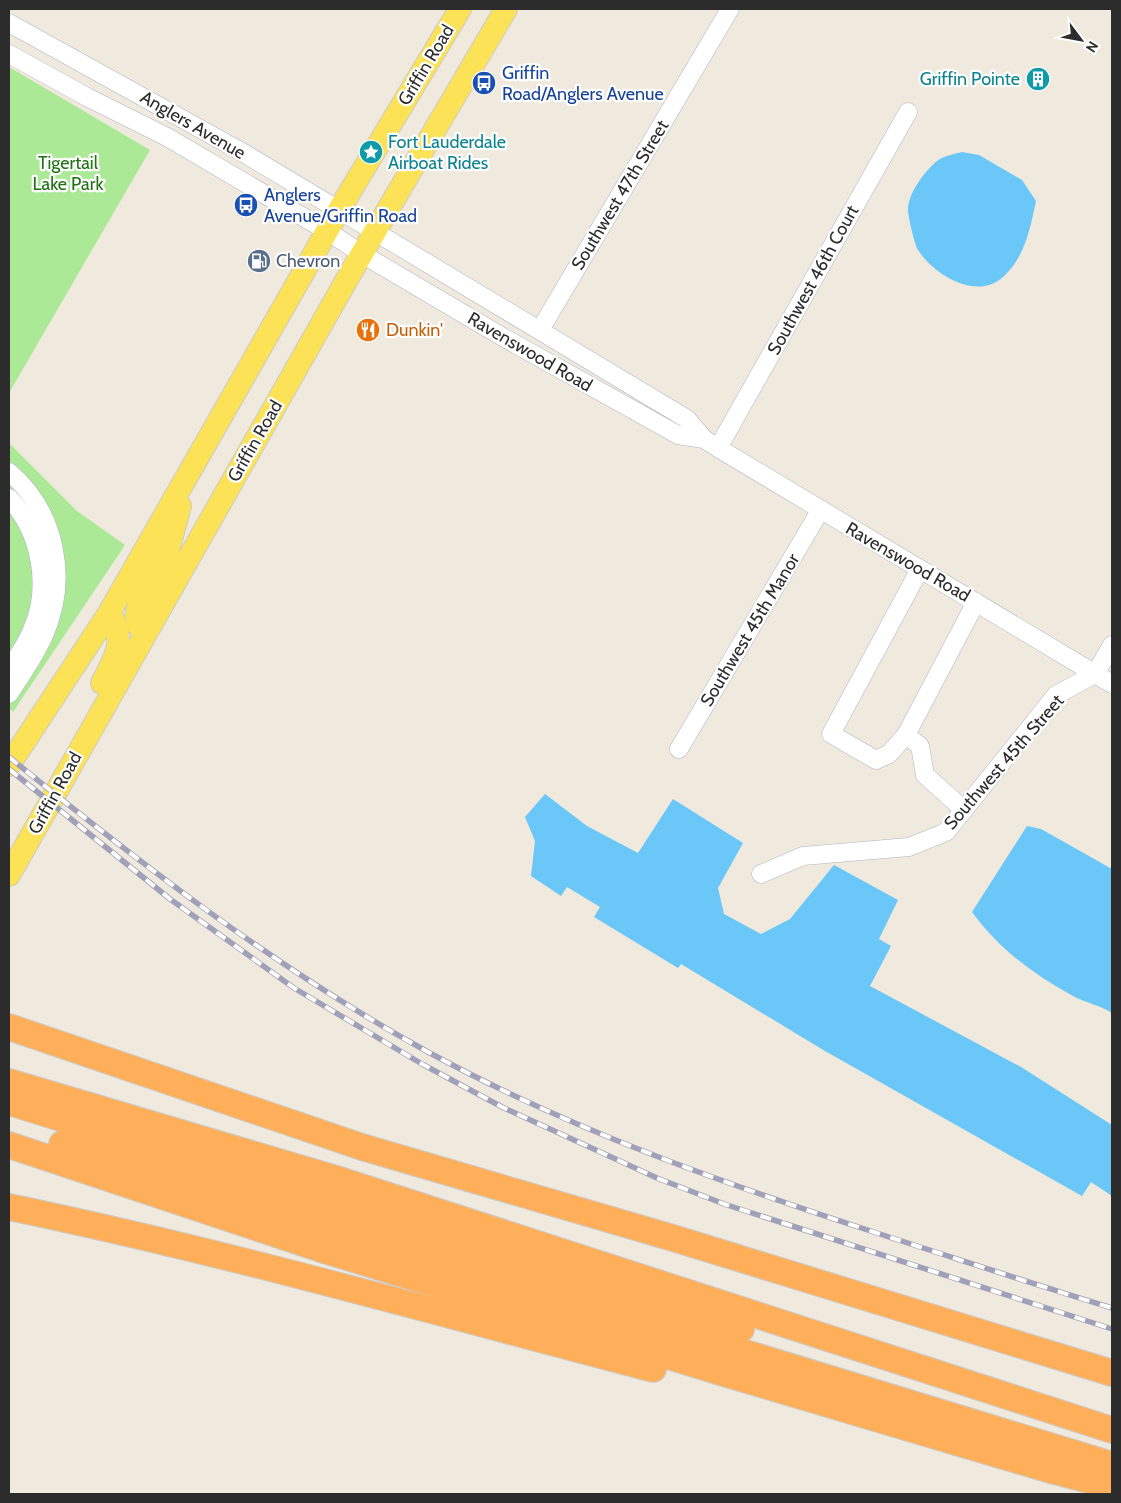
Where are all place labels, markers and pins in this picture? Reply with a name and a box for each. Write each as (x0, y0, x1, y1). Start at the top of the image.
place label: Griffin Road/Anglers Avenue (502, 62, 664, 105)
building icon: Griffin Pointe (1025, 66, 1051, 92)
place label: Griffin Pointe (920, 68, 1020, 90)
bus stop icon: Griffin Road/Anglers Avenue (471, 70, 497, 96)
place label: Fort Lauderdale Airboat Rides (388, 131, 506, 174)
place icon: Fort Lauderdale Airboat Rides (358, 139, 384, 165)
place label: Anglers Avenue/Griffin Road (264, 184, 417, 227)
bus stop icon: Anglers Avenue/Griffin Road (233, 192, 259, 218)
fuel station icon: Chevron (246, 248, 272, 274)
place label: Chevron (276, 250, 340, 272)
restaurant icon: Dunkin' (355, 317, 381, 343)
place label: Dunkin' (386, 319, 443, 341)

